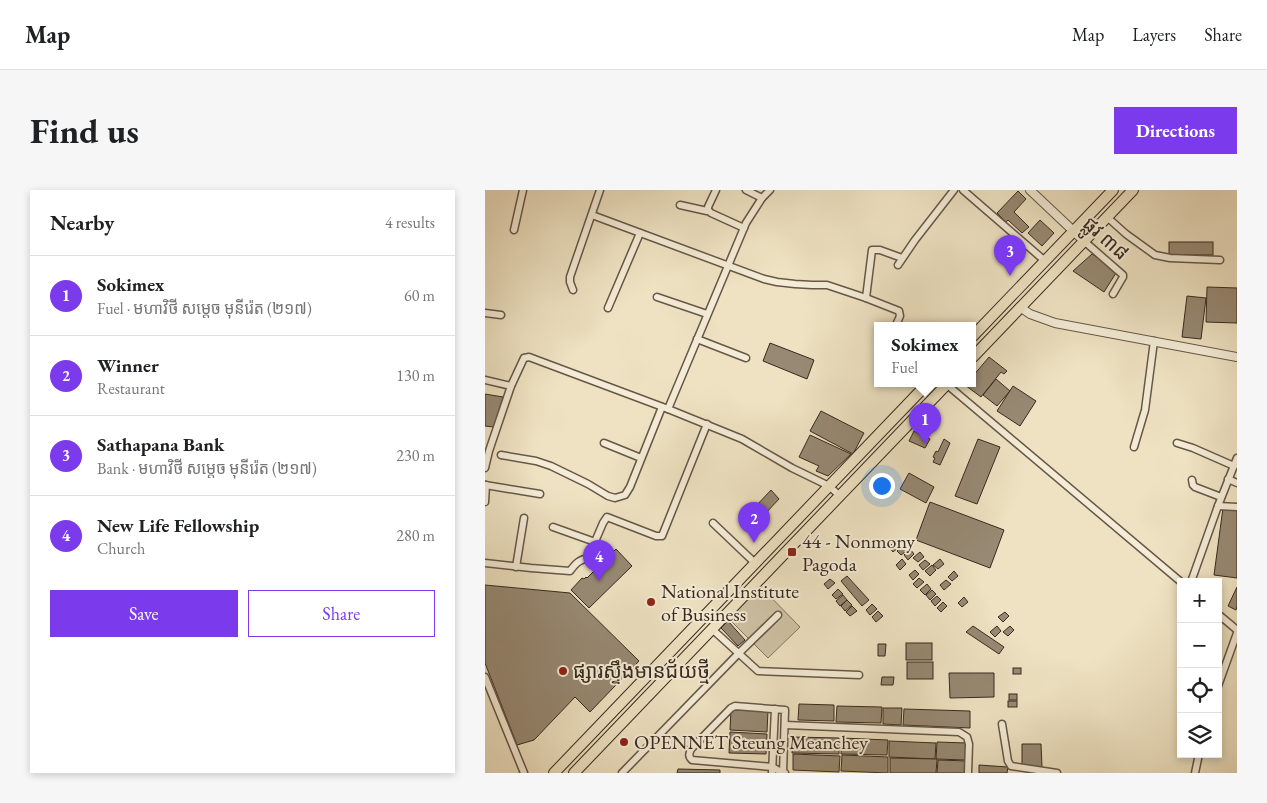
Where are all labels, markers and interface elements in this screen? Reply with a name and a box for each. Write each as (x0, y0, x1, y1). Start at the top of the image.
text: Map (25, 19, 70, 50)
text: Map (1072, 23, 1104, 46)
text: Layers (1132, 23, 1176, 46)
text: Share (1204, 23, 1242, 46)
button: Directions (1114, 107, 1237, 154)
text: Find us (30, 108, 139, 153)
text: Nearby (50, 209, 114, 236)
street label: ផ្លូវ ៣៨ (1074, 211, 1134, 270)
text: 4 results (385, 212, 435, 233)
pin: 3 (994, 235, 1026, 276)
text: Sokimex (97, 272, 164, 297)
text: 1 (62, 285, 70, 306)
text: 60 m (404, 285, 435, 306)
text: Fuel · មហាវិថី សម្តេច មុនីរ៉េត (២១៧) (97, 298, 312, 319)
popup (874, 322, 976, 387)
text: Sokimex (891, 332, 959, 357)
text: Winner (97, 353, 159, 378)
text: Fuel (891, 357, 918, 378)
text: 2 (62, 365, 70, 386)
text: 130 m (396, 365, 435, 386)
text: Restaurant (97, 378, 165, 399)
pin: 1 (909, 403, 941, 444)
text: Sathapana Bank (97, 432, 224, 457)
text: 3 (62, 445, 70, 466)
text: 230 m (396, 445, 435, 466)
text: Bank · មហាវិថី សម្តេច មុនីរ៉េត (២១៧) (97, 458, 317, 479)
your location (869, 473, 895, 499)
pin: 2 (738, 502, 770, 543)
text: New Life Fellowship (97, 513, 259, 538)
text: 4 (62, 525, 70, 546)
text: 280 m (396, 525, 435, 546)
place label: 44 - Nonmony Pagoda (802, 528, 915, 577)
text: Church (97, 538, 145, 559)
pin: 4 (583, 540, 615, 581)
marker: 44 - Nonmony Pagoda (786, 546, 798, 558)
place label: National Institute of Business (661, 578, 799, 627)
map controls (1177, 578, 1222, 758)
button: + (1177, 578, 1222, 623)
button: Save (50, 590, 238, 637)
button: Share (248, 590, 435, 637)
marker: National Institute of Business (645, 596, 657, 608)
button: − (1177, 623, 1222, 668)
place label: ផ្សារស្ទឹងមានជ័យថ្មី (573, 658, 710, 684)
marker: ផ្សារស្ទឹងមានជ័យថ្មី (557, 665, 569, 677)
button: locate (1177, 668, 1222, 713)
button: layers (1177, 713, 1222, 758)
place label: OPENNET Steung Meanchey (634, 729, 868, 755)
marker: OPENNET Steung Meanchey (618, 736, 630, 748)

